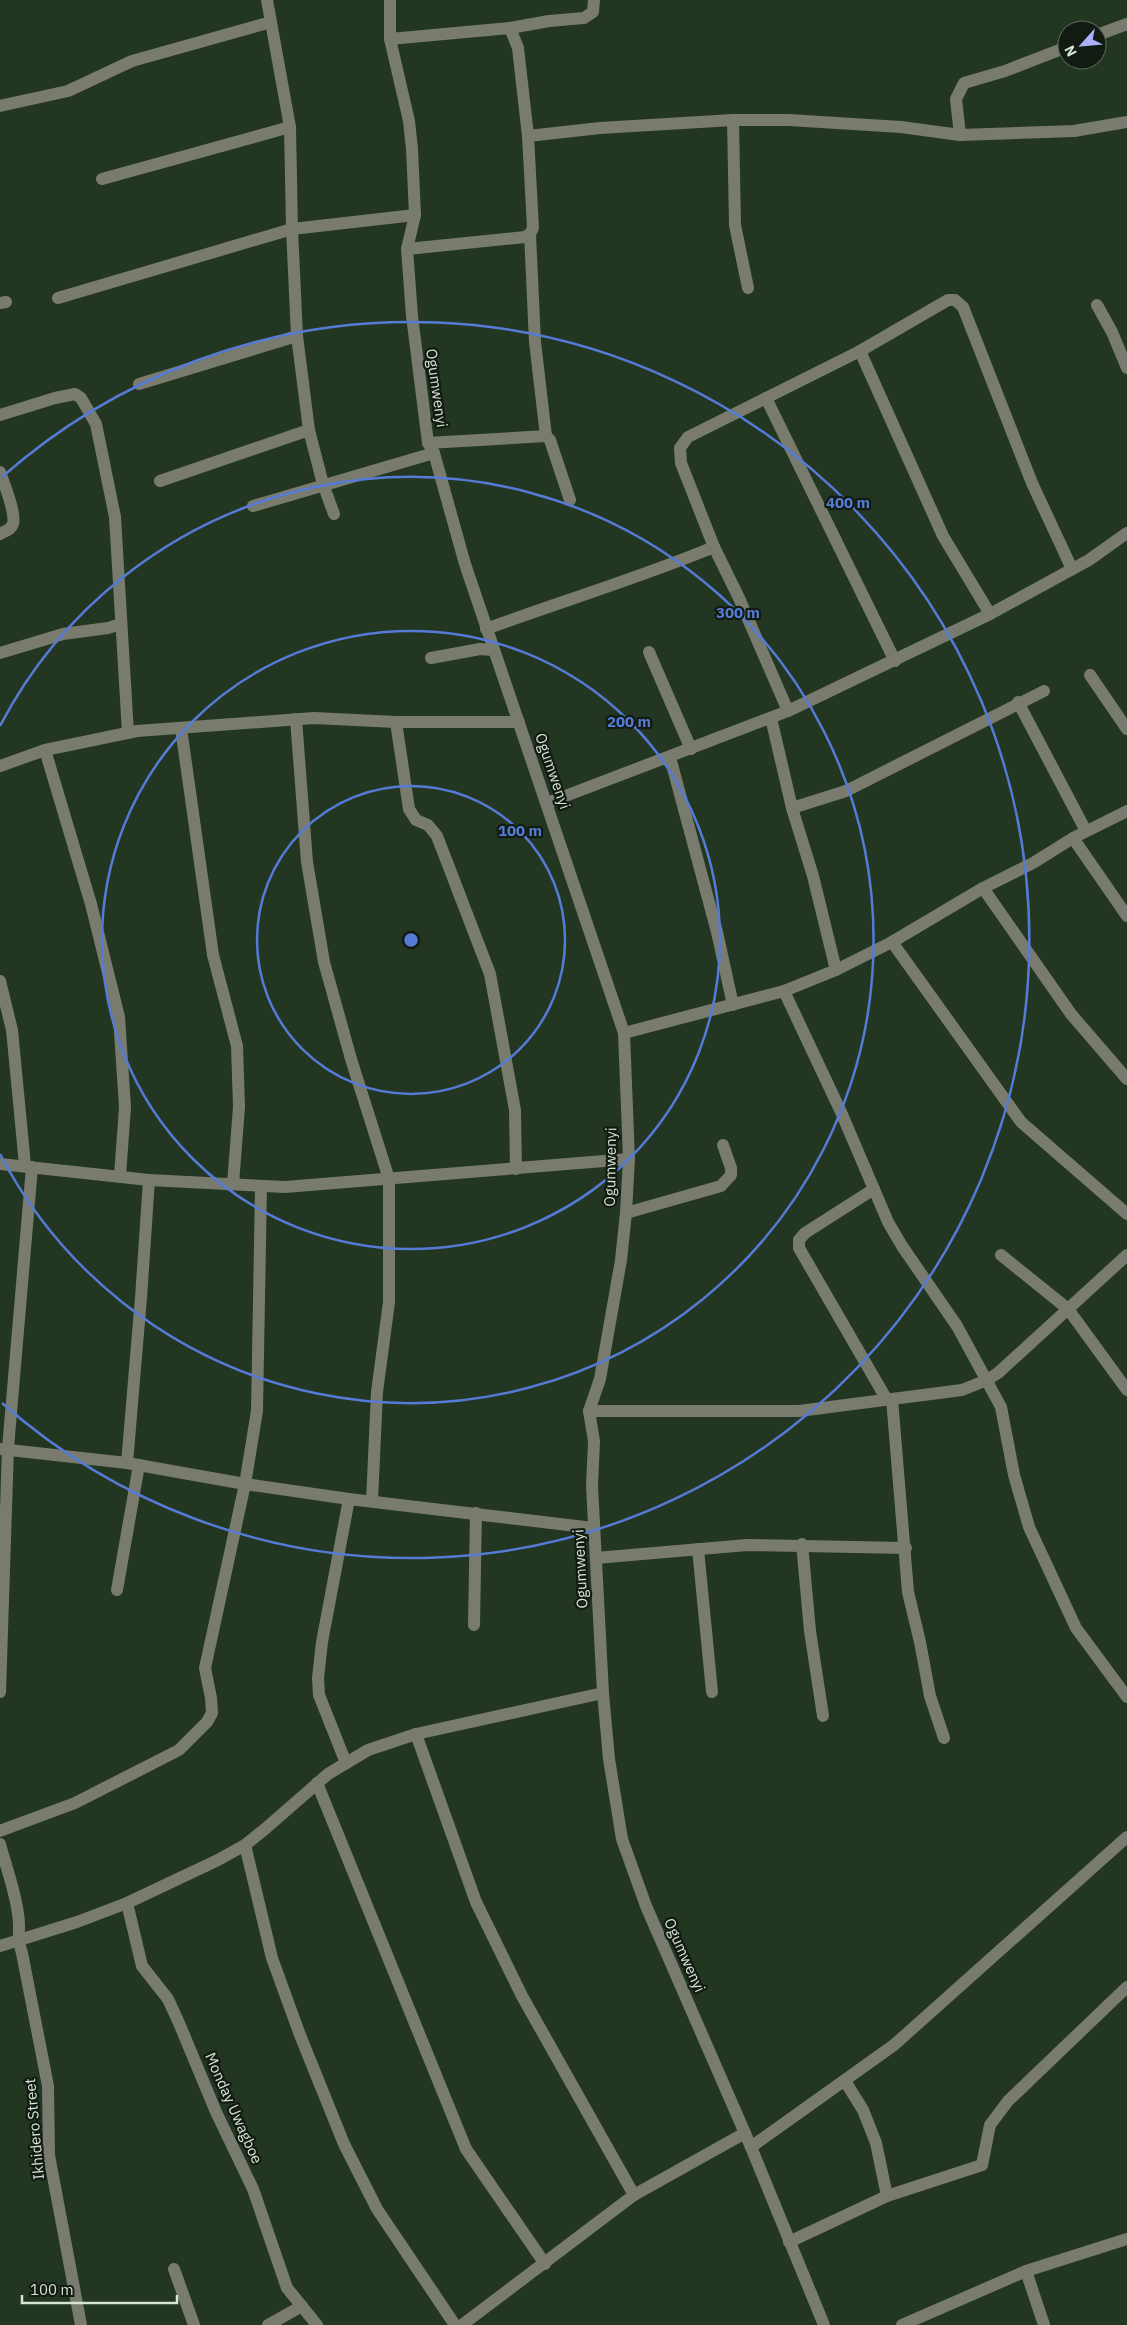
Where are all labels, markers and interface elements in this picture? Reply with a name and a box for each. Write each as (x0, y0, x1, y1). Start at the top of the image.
north arrow (1057, 20, 1107, 70)
text: N (1060, 42, 1081, 60)
street label: Ogumwenyi (422, 347, 452, 429)
text: 400 m (826, 493, 870, 512)
text: 300 m (716, 603, 760, 622)
text: 200 m (607, 712, 651, 731)
street label: Ogumwenyi (531, 730, 575, 812)
text: 100 m (498, 821, 542, 840)
centre of rings (402, 931, 420, 949)
street label: Ogumwenyi (600, 1127, 620, 1207)
street label: Ogumwenyi (568, 1529, 592, 1609)
street label: Ogumwenyi (660, 1915, 710, 1995)
street label: Monday Uwagboe (201, 2049, 267, 2167)
street label: Ikhidero Street (20, 2078, 48, 2180)
scale bar (22, 2272, 178, 2304)
text: 100 m (30, 2280, 74, 2299)

